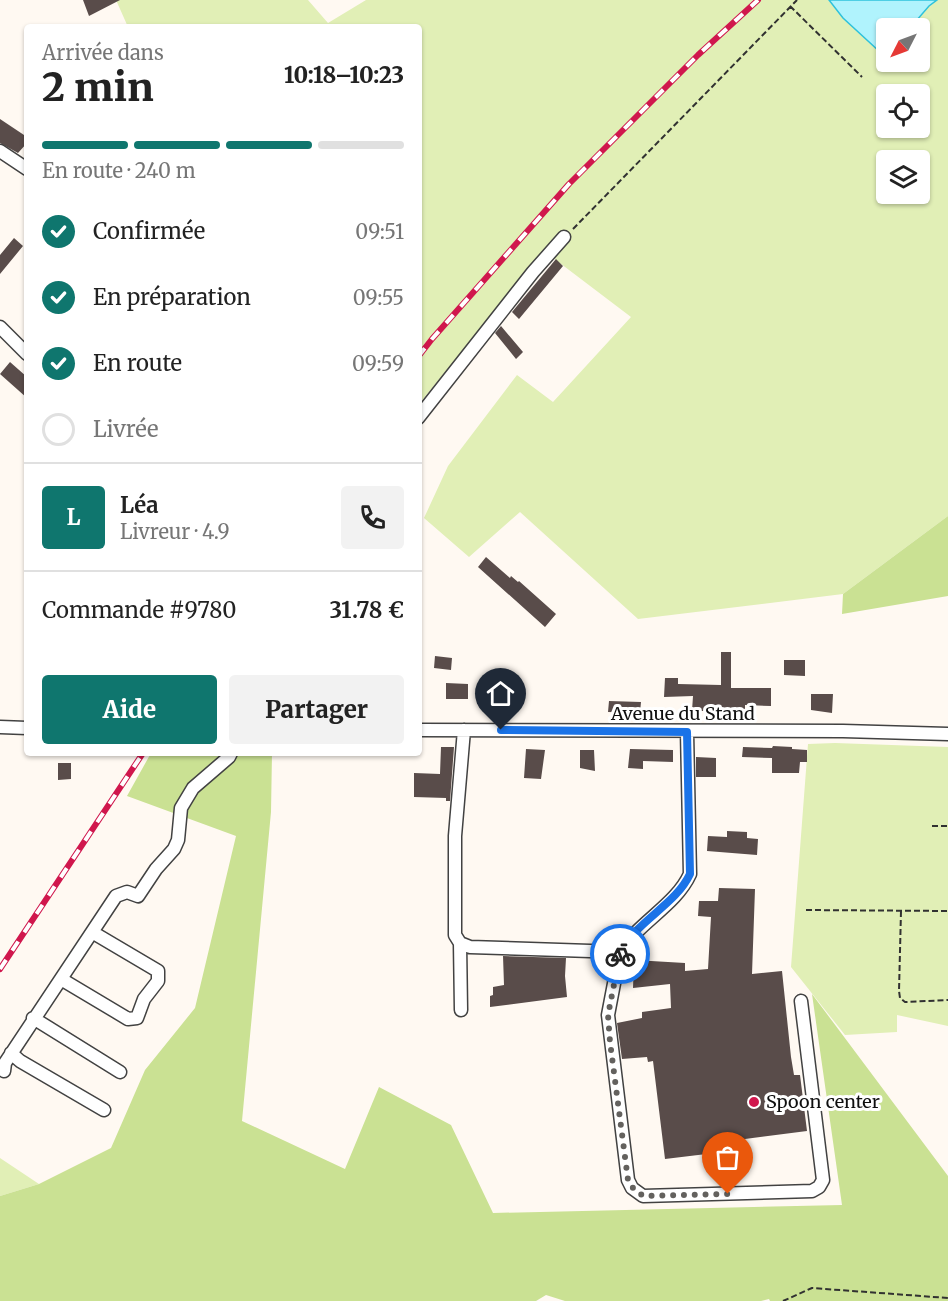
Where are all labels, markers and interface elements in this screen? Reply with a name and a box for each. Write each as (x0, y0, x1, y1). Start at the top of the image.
north arrow (876, 18, 930, 72)
map controls (876, 18, 930, 204)
text: Arrivée dans (42, 40, 164, 65)
text: 10:18–10:23 (284, 61, 404, 89)
text: 2 min (42, 63, 154, 112)
button: locate (876, 84, 930, 138)
button: layers (876, 150, 930, 204)
text: En route · 240 m (42, 158, 196, 183)
icon: check (42, 215, 75, 248)
text: Confirmée (93, 217, 205, 245)
text: 09:51 (355, 219, 404, 244)
icon: check (42, 281, 75, 314)
text: En préparation (93, 283, 251, 311)
text: 09:55 (353, 285, 404, 310)
icon: check (42, 347, 75, 380)
text: En route (93, 349, 182, 377)
text: 09:59 (352, 351, 404, 376)
text: Livrée (93, 415, 159, 443)
button: phone (341, 486, 404, 549)
text: Léa (120, 491, 158, 519)
text: L (67, 503, 81, 531)
text: Livreur · 4.9 (120, 519, 230, 544)
text: Commande #9780 (42, 596, 236, 624)
text: 31.78 € (330, 596, 404, 624)
pin (475, 668, 526, 730)
button: Aide (42, 675, 217, 744)
button: Partager (229, 675, 404, 744)
icon: home (484, 677, 517, 710)
street label: Avenue du Stand (610, 702, 755, 725)
courier (590, 924, 650, 984)
icon: bike (604, 938, 637, 971)
place label: Spoon center (766, 1090, 880, 1113)
marker: Spoon center (747, 1095, 761, 1109)
pin (702, 1132, 753, 1194)
icon: bag (711, 1141, 744, 1174)

